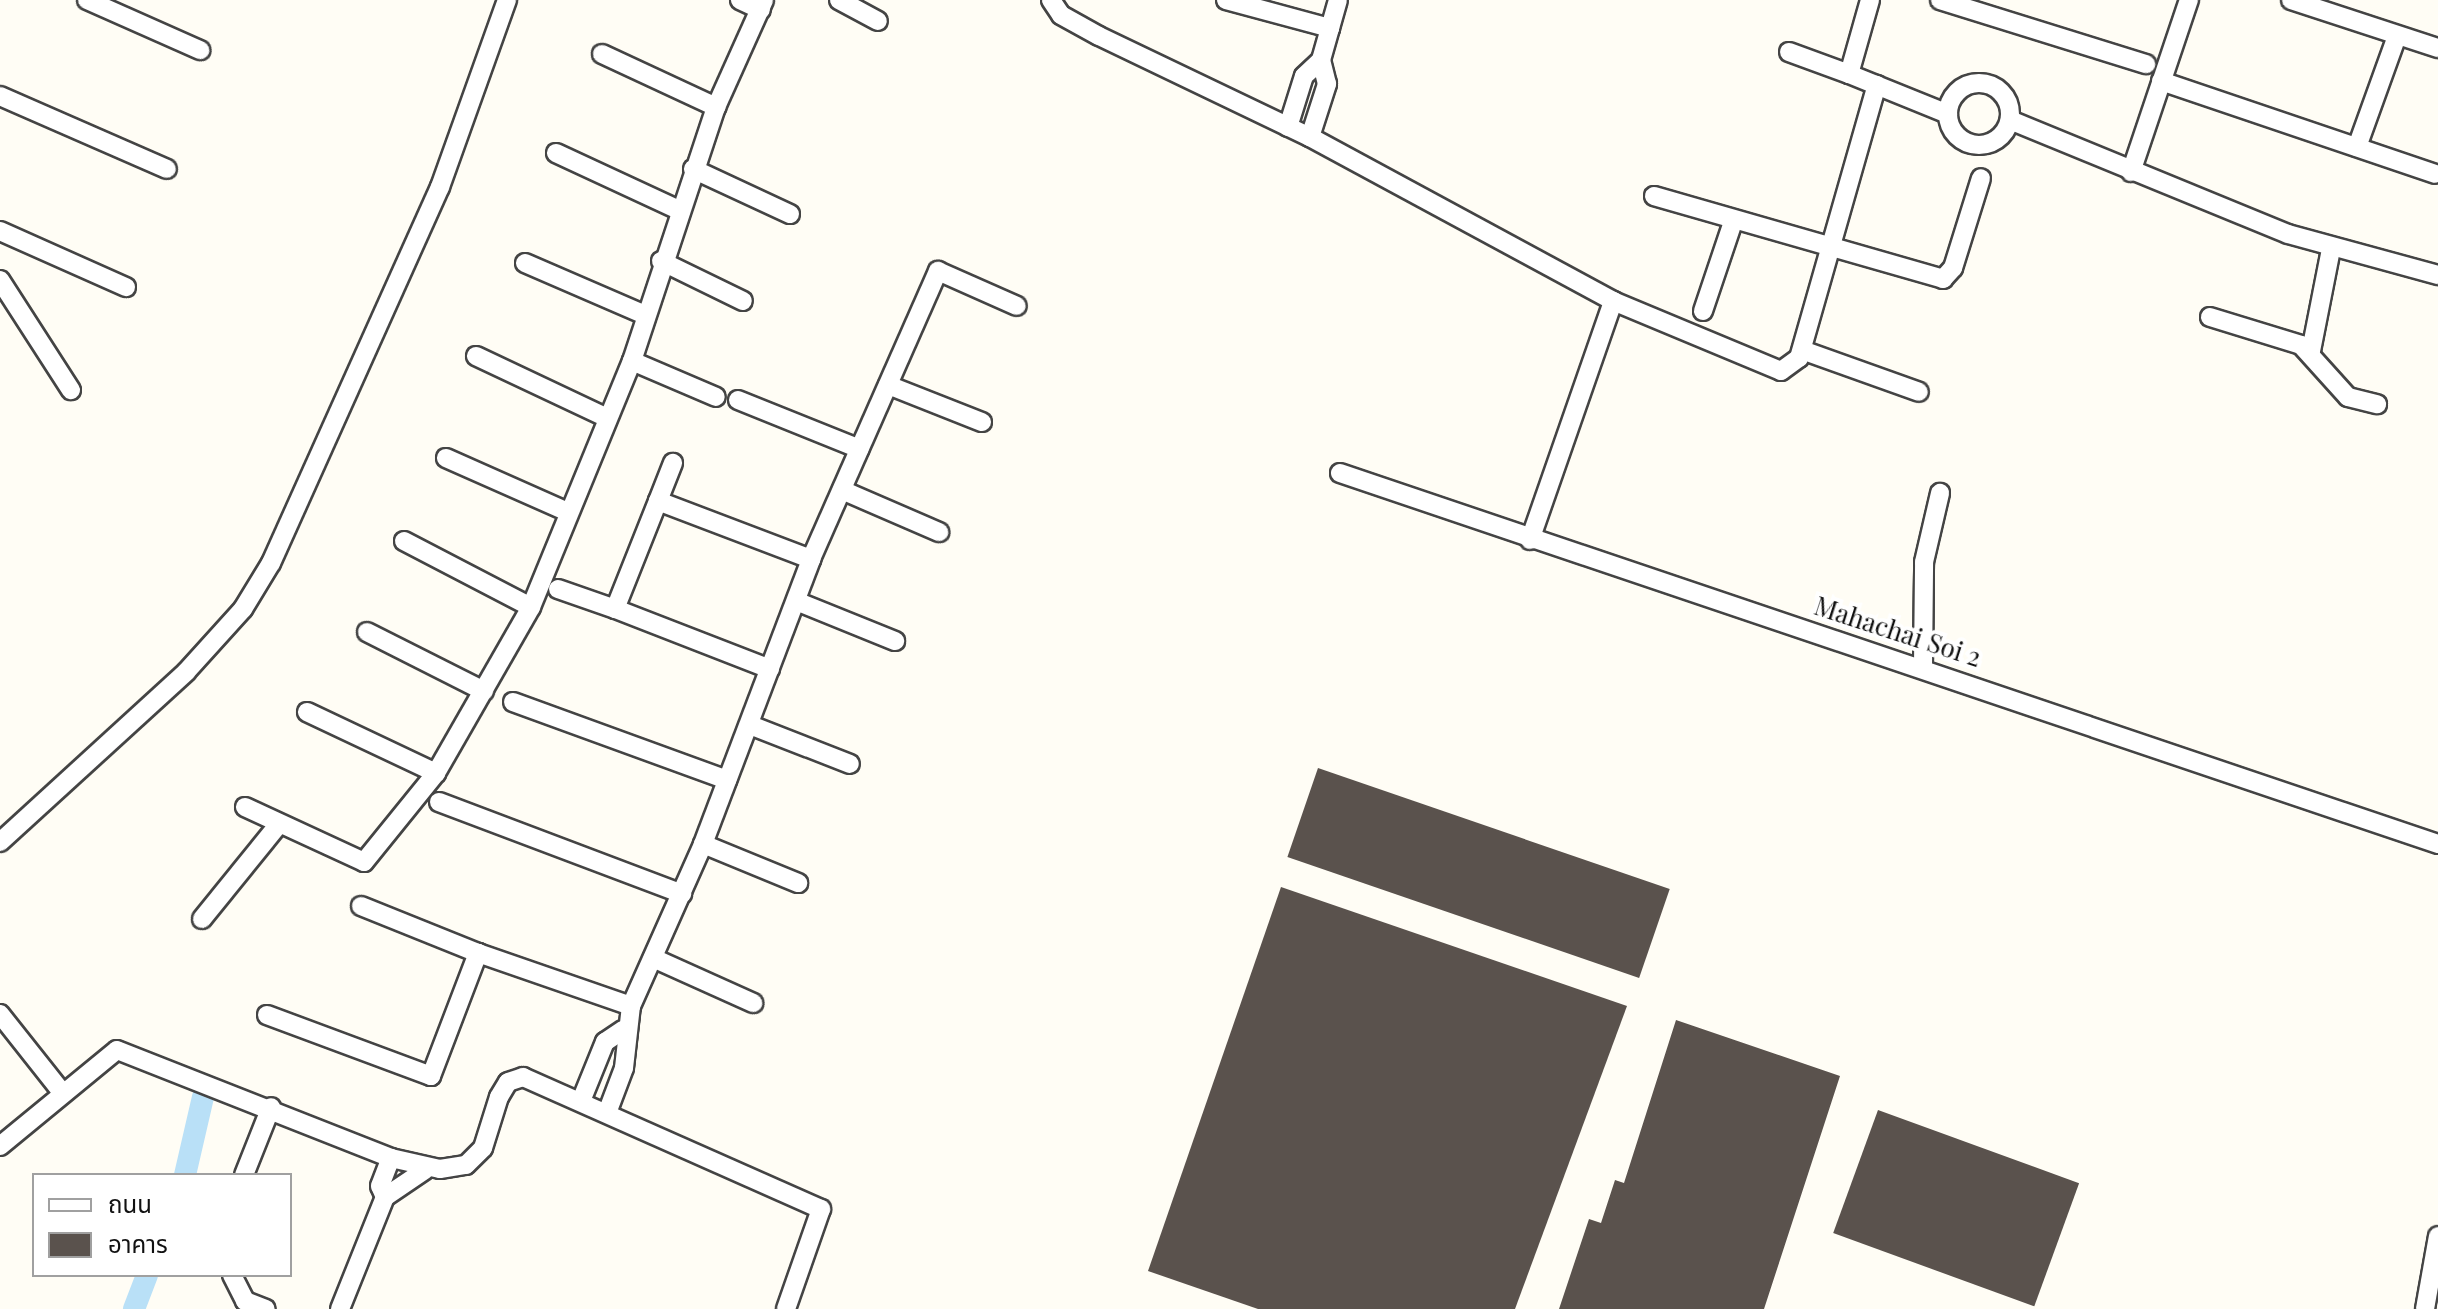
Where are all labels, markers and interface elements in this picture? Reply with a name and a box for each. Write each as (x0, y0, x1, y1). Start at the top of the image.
street label: Mahachai Soi 2 (1811, 589, 1985, 673)
legend (32, 1173, 292, 1277)
text: ถนน (108, 1187, 152, 1219)
text: อาคาร (108, 1227, 168, 1259)

